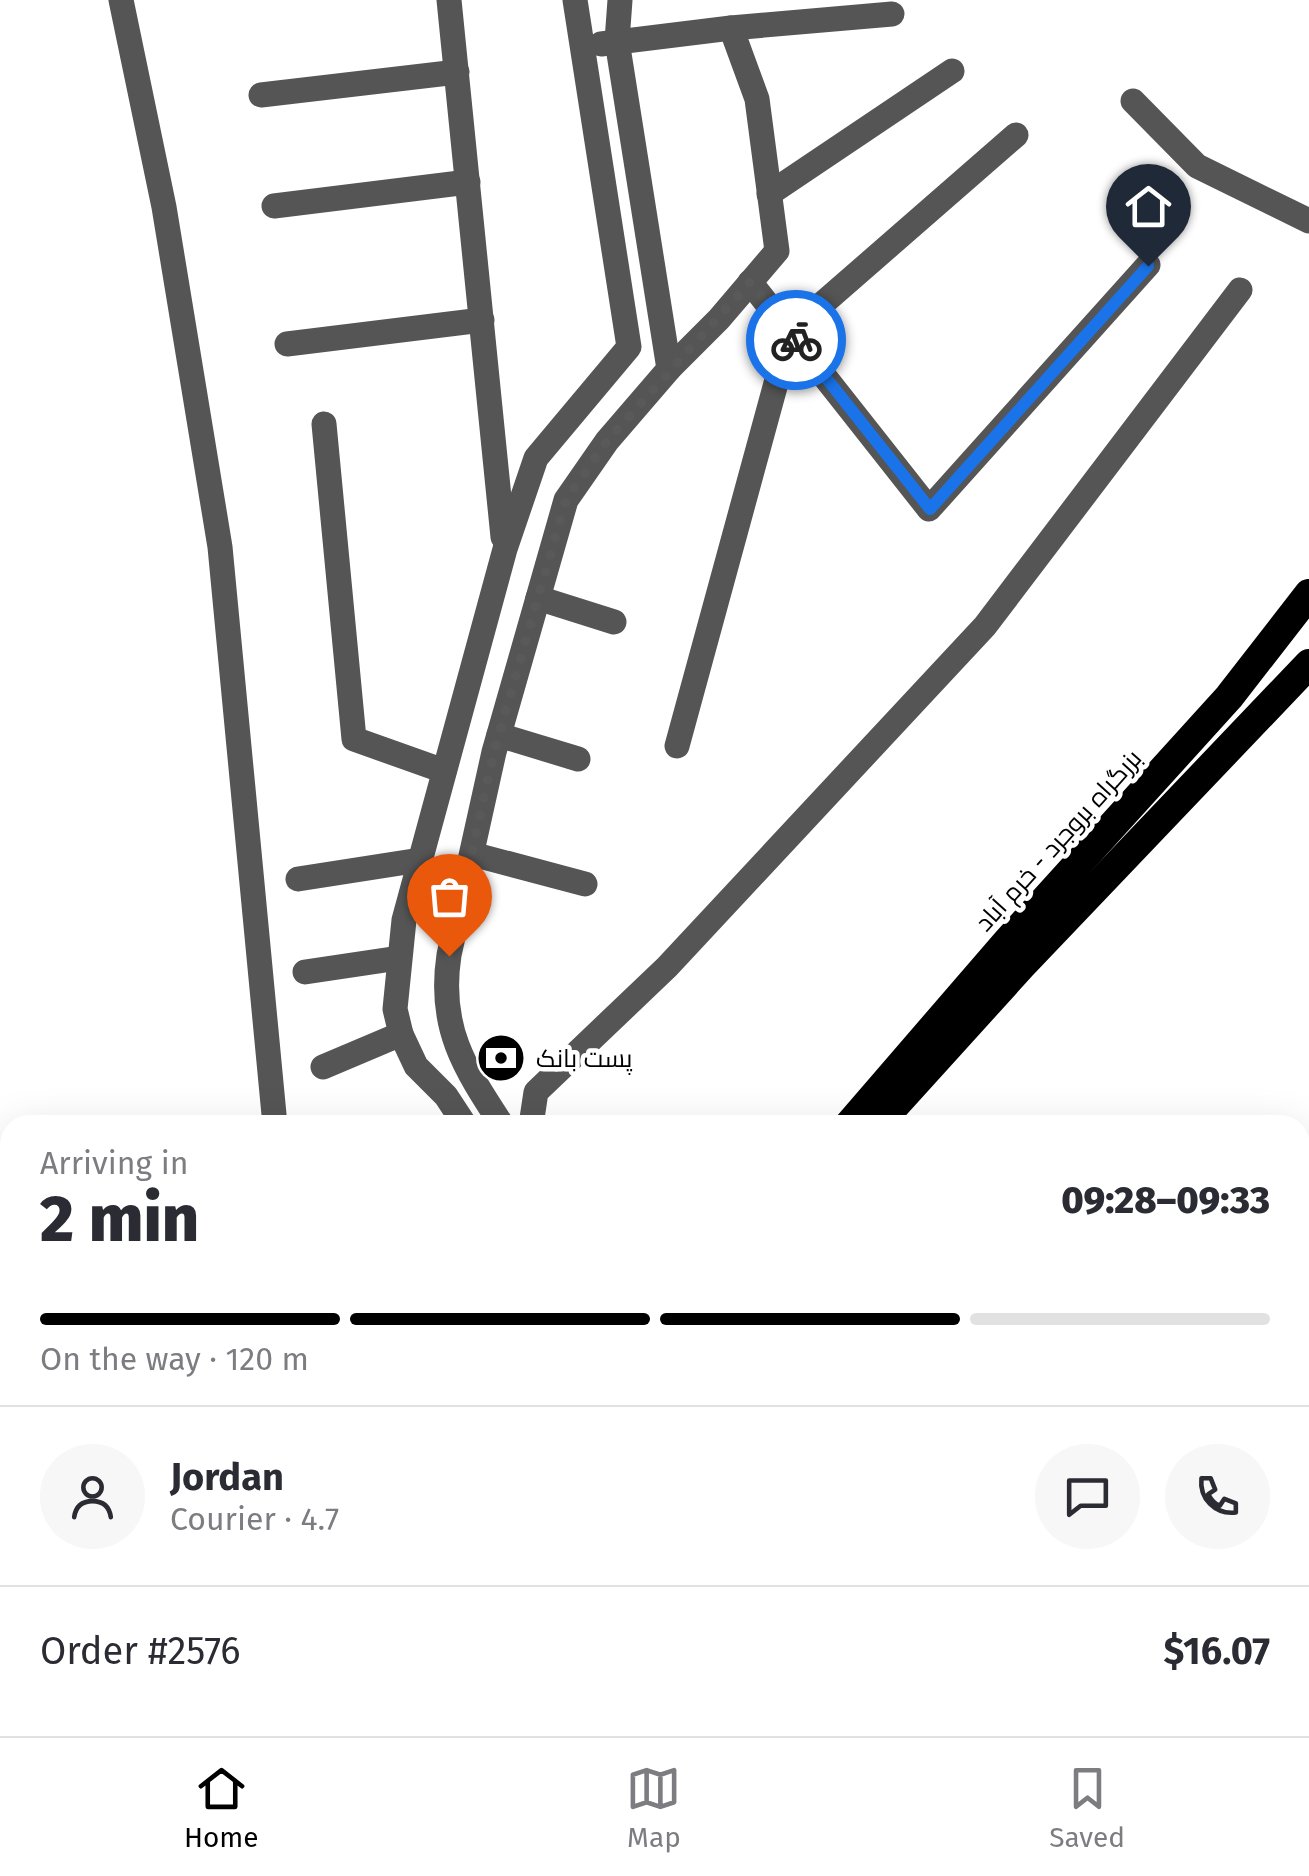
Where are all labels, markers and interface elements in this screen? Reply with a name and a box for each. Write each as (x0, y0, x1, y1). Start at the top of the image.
pin (1106, 164, 1191, 267)
icon: home (1121, 179, 1176, 234)
courier (746, 290, 846, 390)
icon: bike (769, 313, 824, 368)
street label: بزرگراه بروجرد - خرم آباد (969, 744, 1150, 939)
pin (407, 854, 492, 957)
icon: bag (422, 869, 477, 924)
bank icon: پست بانک (475, 1032, 527, 1084)
place label: پست بانک (536, 1044, 633, 1075)
text: Arriving in (40, 1144, 188, 1182)
text: 09:28–09:33 (1061, 1177, 1270, 1223)
text: 2 min (40, 1180, 199, 1258)
text: On the way · 120 m (40, 1340, 309, 1378)
button: person (40, 1444, 145, 1549)
button: chat (1035, 1444, 1140, 1549)
button: phone (1165, 1444, 1270, 1549)
text: Jordan (170, 1454, 284, 1500)
text: Courier · 4.7 (170, 1500, 339, 1538)
text: Order #2576 (40, 1628, 241, 1674)
text: $16.07 (1164, 1628, 1270, 1674)
tab: Home (184, 1761, 259, 1854)
tab: Map (626, 1761, 681, 1854)
tab: Saved (1049, 1761, 1125, 1854)

